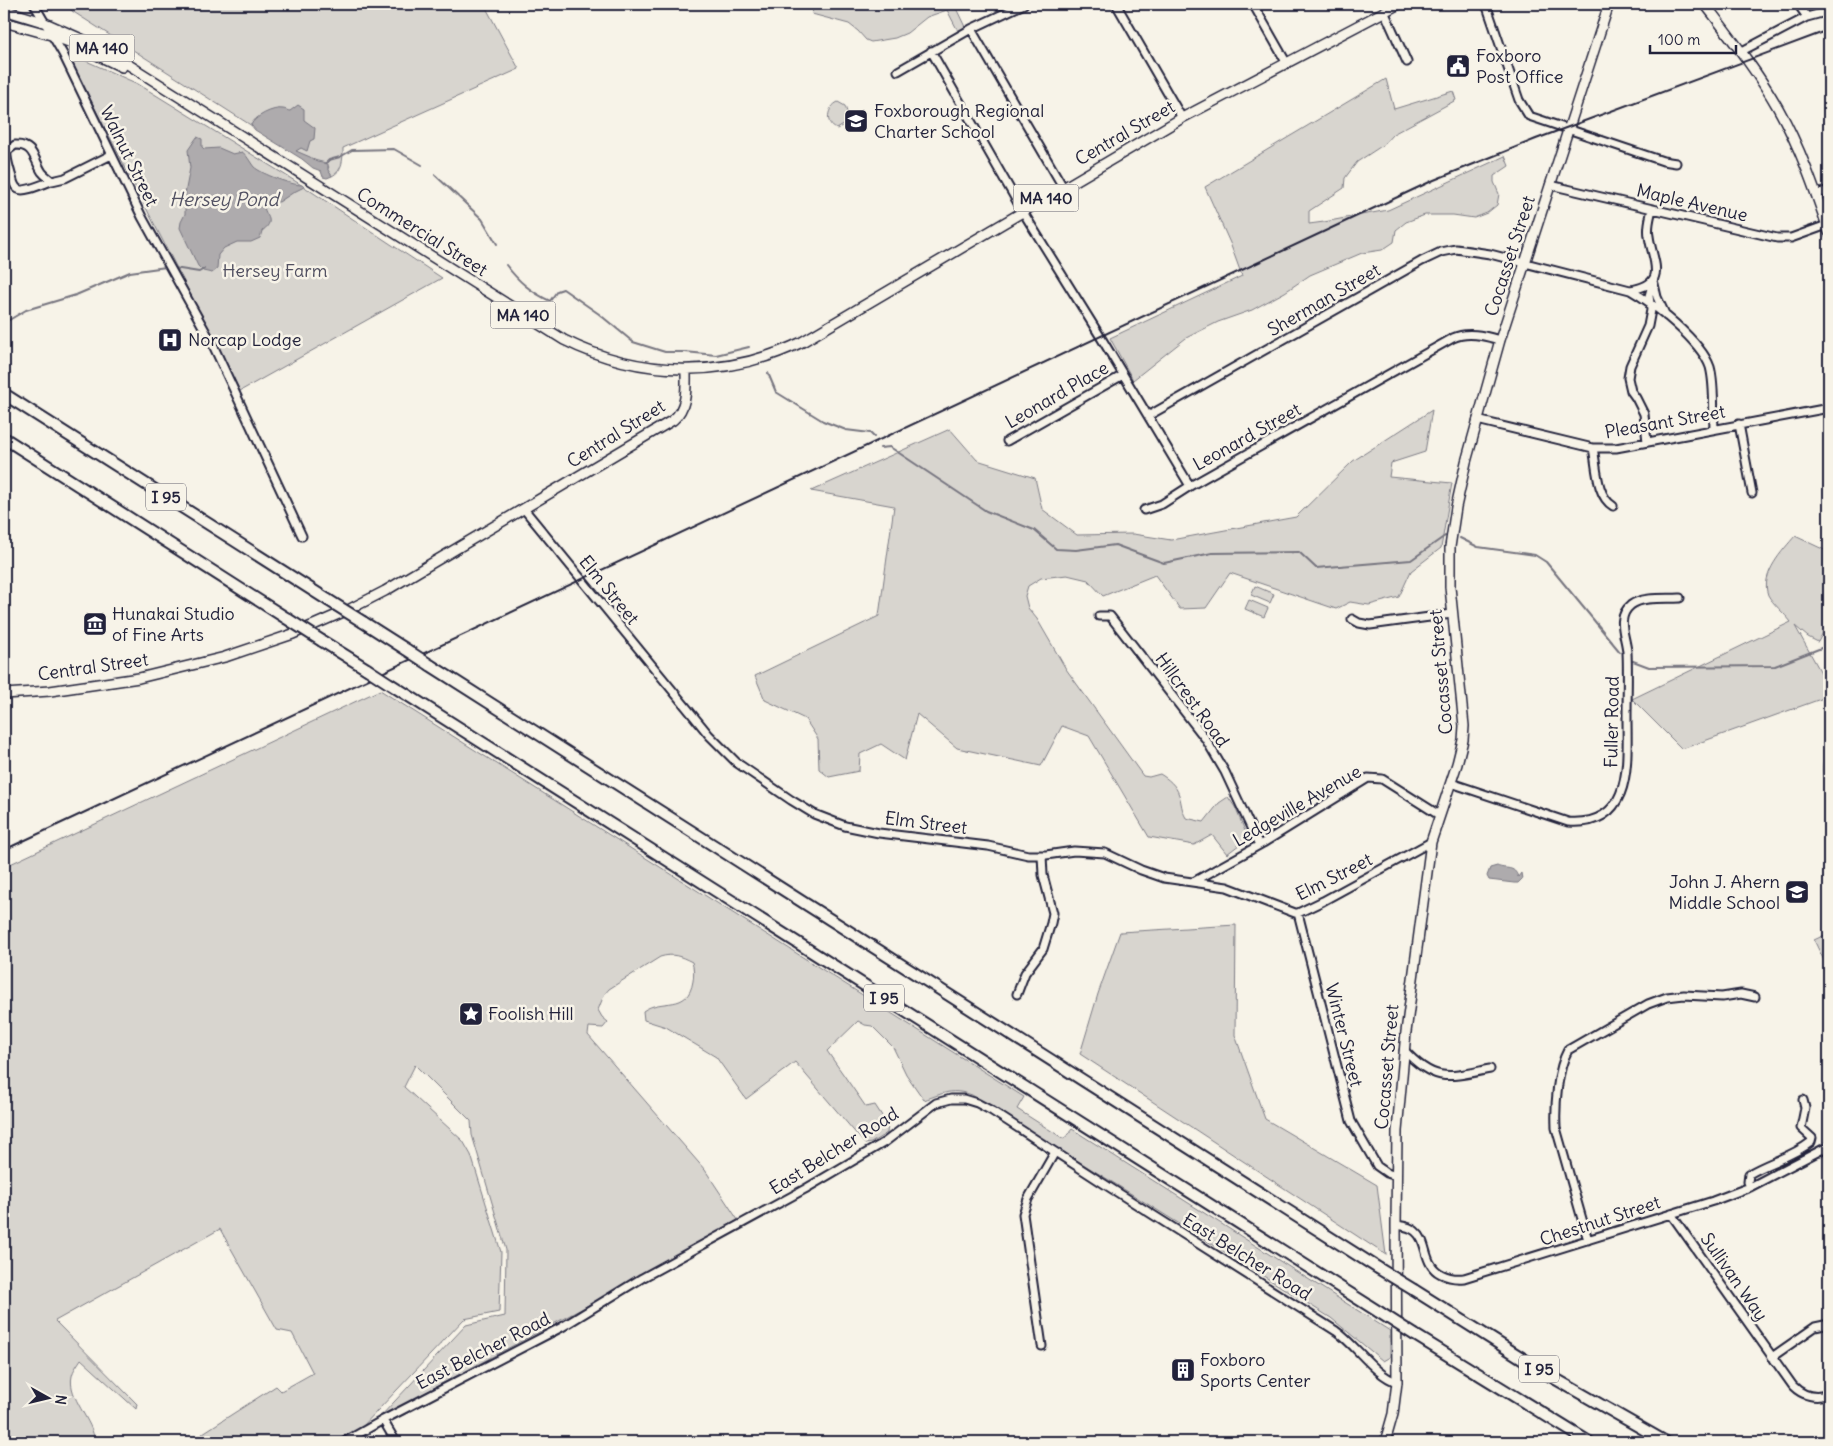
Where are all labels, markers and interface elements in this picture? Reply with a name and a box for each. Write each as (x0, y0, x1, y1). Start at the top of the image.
scale bar (1650, 22, 1737, 54)
text: 100 m (1658, 30, 1700, 49)
road number: MA 140 (70, 34, 134, 62)
place label: Foxboro Post Office (1476, 44, 1563, 88)
public building icon: Foxboro Post Office (1445, 53, 1471, 79)
street label: Central Street (1071, 95, 1179, 170)
place label: Foxborough Regional Charter School (874, 99, 1044, 143)
street label: Walnut Street (95, 102, 164, 210)
school or university icon: Foxborough Regional Charter School (843, 108, 869, 134)
street label: Maple Avenue (1634, 179, 1750, 226)
street label: Commercial Street (353, 182, 492, 281)
road number: MA 140 (1014, 184, 1078, 212)
water label: Hersey Pond (169, 187, 282, 211)
street label: Cocasset Street (1479, 193, 1540, 319)
street label: Sherman Street (1263, 258, 1384, 341)
park label: Hersey Farm (223, 259, 328, 282)
road number: MA 140 (490, 302, 556, 328)
hospital icon: Norcap Lodge (157, 327, 183, 353)
place label: Norcap Lodge (188, 328, 301, 351)
street label: Leonard Place (1001, 356, 1112, 433)
street label: Central Street (562, 394, 669, 473)
street label: Leonard Street (1189, 397, 1305, 476)
street label: Pleasant Street (1603, 400, 1727, 443)
road number: I 95 (146, 484, 186, 511)
street label: Elm Street (574, 550, 644, 629)
place label: Hunakai Studio of Fine Arts (112, 602, 235, 646)
street label: Cocasset Street (1424, 608, 1457, 736)
museum icon: Hunakai Studio of Fine Arts (82, 611, 108, 637)
street label: Central Street (36, 647, 150, 686)
street label: Hillcrest Road (1150, 648, 1235, 752)
street label: Fuller Road (1599, 676, 1624, 768)
street label: Ledgeville Avenue (1228, 760, 1365, 852)
street label: Elm Street (884, 806, 969, 839)
street label: Elm Street (1292, 848, 1376, 906)
place label: John J. Ahern Middle School (1668, 870, 1780, 914)
school or university icon: John J. Ahern Middle School (1784, 879, 1810, 905)
street label: Winter Street (1321, 981, 1368, 1089)
road number: I 95 (864, 984, 904, 1011)
place icon: Foolish Hill (458, 1001, 484, 1027)
place label: Foolish Hill (488, 1002, 574, 1025)
street label: Cocasset Street (1370, 1003, 1403, 1131)
street label: East Belcher Road (765, 1101, 903, 1199)
street label: Chestnut Street (1537, 1190, 1663, 1251)
street label: East Belcher Road (1179, 1208, 1316, 1306)
street label: Sullivan Way (1696, 1228, 1773, 1325)
street label: East Belcher Road (412, 1307, 554, 1394)
place label: Foxboro Sports Center (1200, 1348, 1311, 1392)
road number: I 95 (1519, 1356, 1559, 1382)
building icon: Foxboro Sports Center (1170, 1357, 1196, 1383)
north arrow (22, 1374, 72, 1424)
text: N (51, 1394, 70, 1406)

